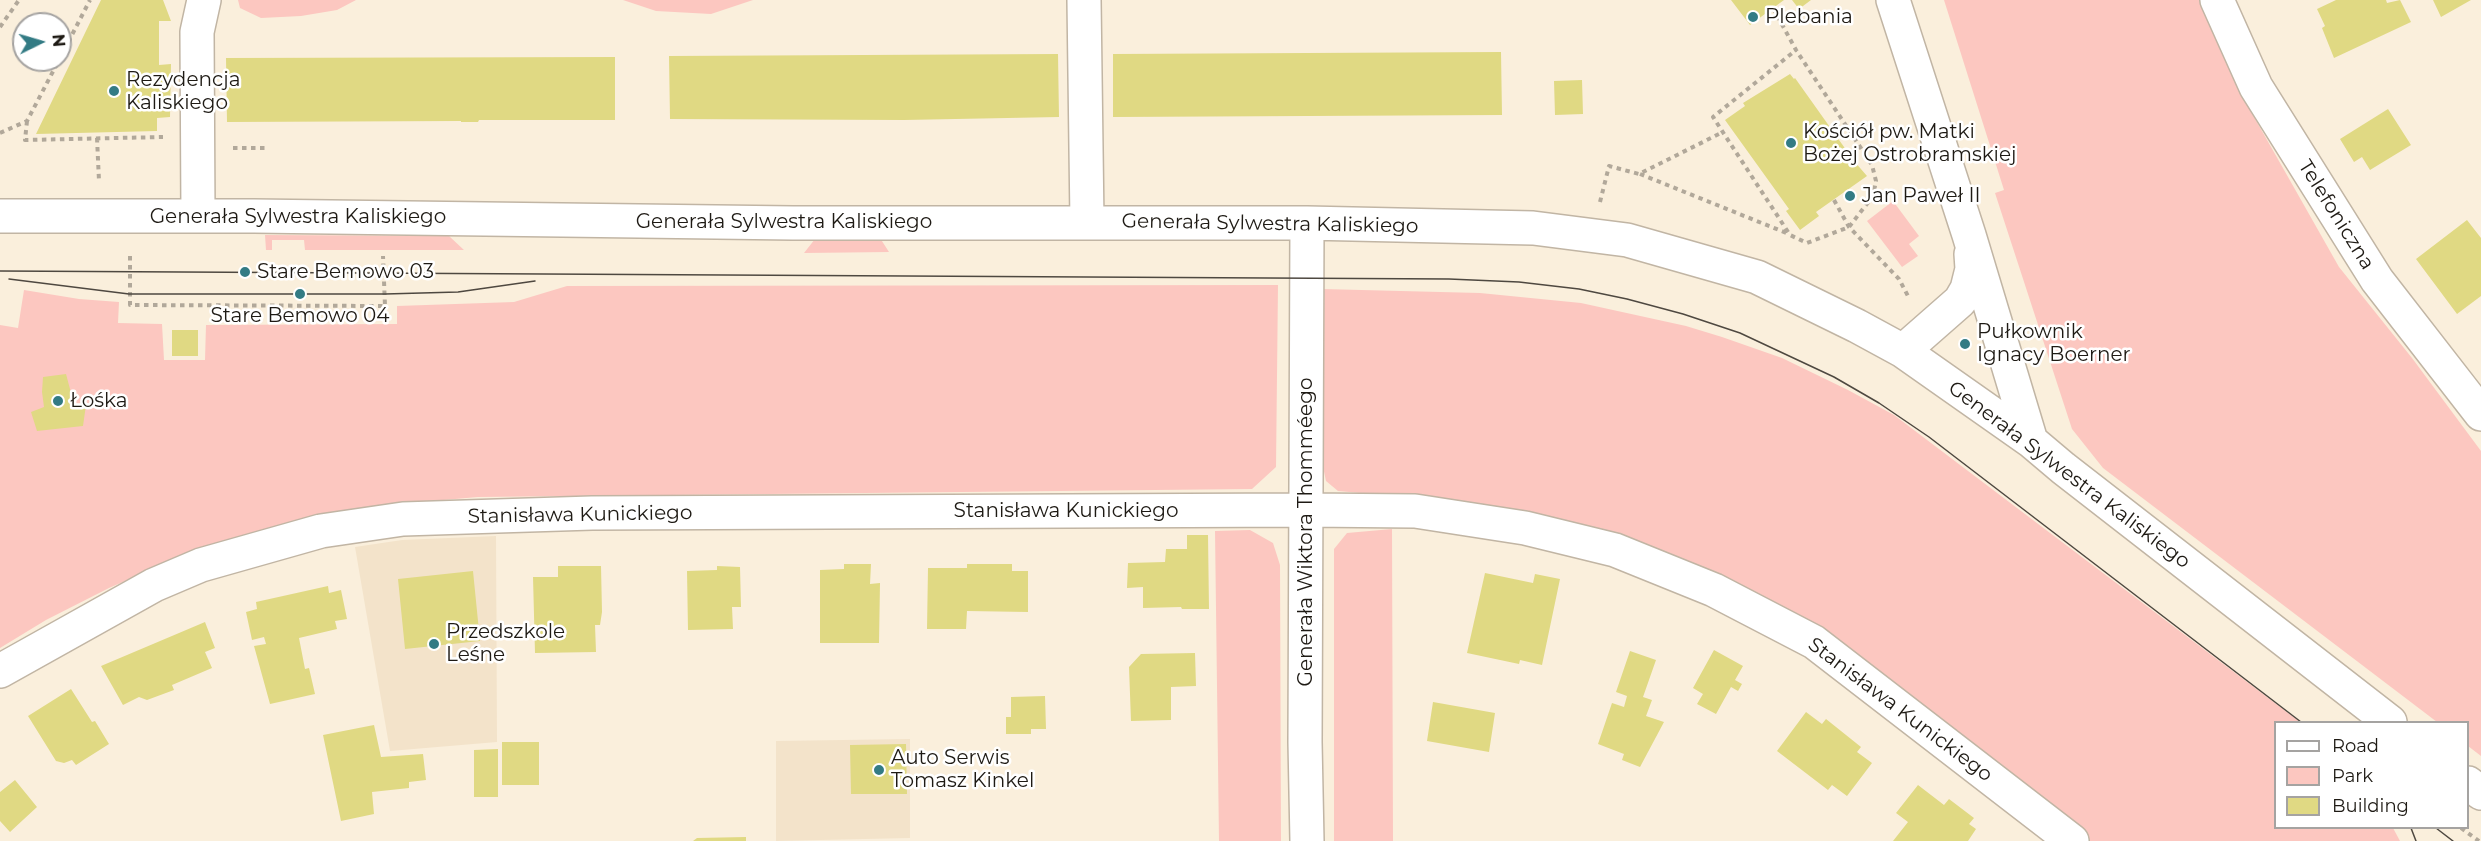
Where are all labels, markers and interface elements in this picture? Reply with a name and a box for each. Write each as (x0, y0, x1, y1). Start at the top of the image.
place label: Plebania (1765, 5, 1853, 29)
marker: Plebania (1746, 10, 1760, 24)
north arrow (12, 12, 72, 72)
text: N (48, 33, 68, 48)
place label: Rezydencja Kaliskiego (126, 68, 241, 115)
marker: Rezydencja Kaliskiego (107, 84, 121, 98)
place label: Kościół pw. Matki Bożej Ostrobramskiej (1803, 120, 2016, 167)
marker: Kościół pw. Matki Bożej Ostrobramskiej (1784, 136, 1798, 150)
street label: Telefoniczna (2293, 156, 2379, 274)
place label: Jan Paweł II (1862, 184, 1980, 208)
marker: Jan Paweł II (1843, 189, 1857, 203)
street label: Generała Sylwestra Kaliskiego (150, 205, 446, 229)
street label: Generała Sylwestra Kaliskiego (1121, 209, 1419, 239)
street label: Generała Sylwestra Kaliskiego (636, 210, 932, 234)
place label: Stare Bemowo 03 (257, 260, 434, 284)
marker: Stare Bemowo 03 (238, 265, 252, 279)
marker: Stare Bemowo 04 (293, 287, 307, 301)
place label: Stare Bemowo 04 (210, 304, 390, 328)
place label: Pułkownik Ignacy Boerner (1977, 320, 2130, 367)
marker: Pułkownik Ignacy Boerner (1958, 337, 1972, 351)
street label: Generała Sylwestra Kaliskiego (1943, 376, 2195, 574)
street label: Generała Wiktora Thomméego (1294, 378, 1318, 686)
place label: Łośka (70, 389, 128, 413)
marker: Łośka (51, 394, 65, 408)
street label: Stanisława Kunickiego (954, 499, 1178, 523)
street label: Stanisława Kunickiego (467, 501, 693, 529)
place label: Przedszkole Leśne (446, 620, 565, 667)
street label: Stanisława Kunickiego (1803, 633, 1997, 787)
marker: Przedszkole Leśne (427, 637, 441, 651)
legend (2274, 721, 2469, 829)
text: Road (2332, 735, 2379, 757)
place label: Auto Serwis Tomasz Kinkel (891, 746, 1034, 793)
marker: Auto Serwis Tomasz Kinkel (872, 763, 886, 777)
text: Park (2332, 765, 2373, 787)
text: Building (2332, 795, 2409, 817)

